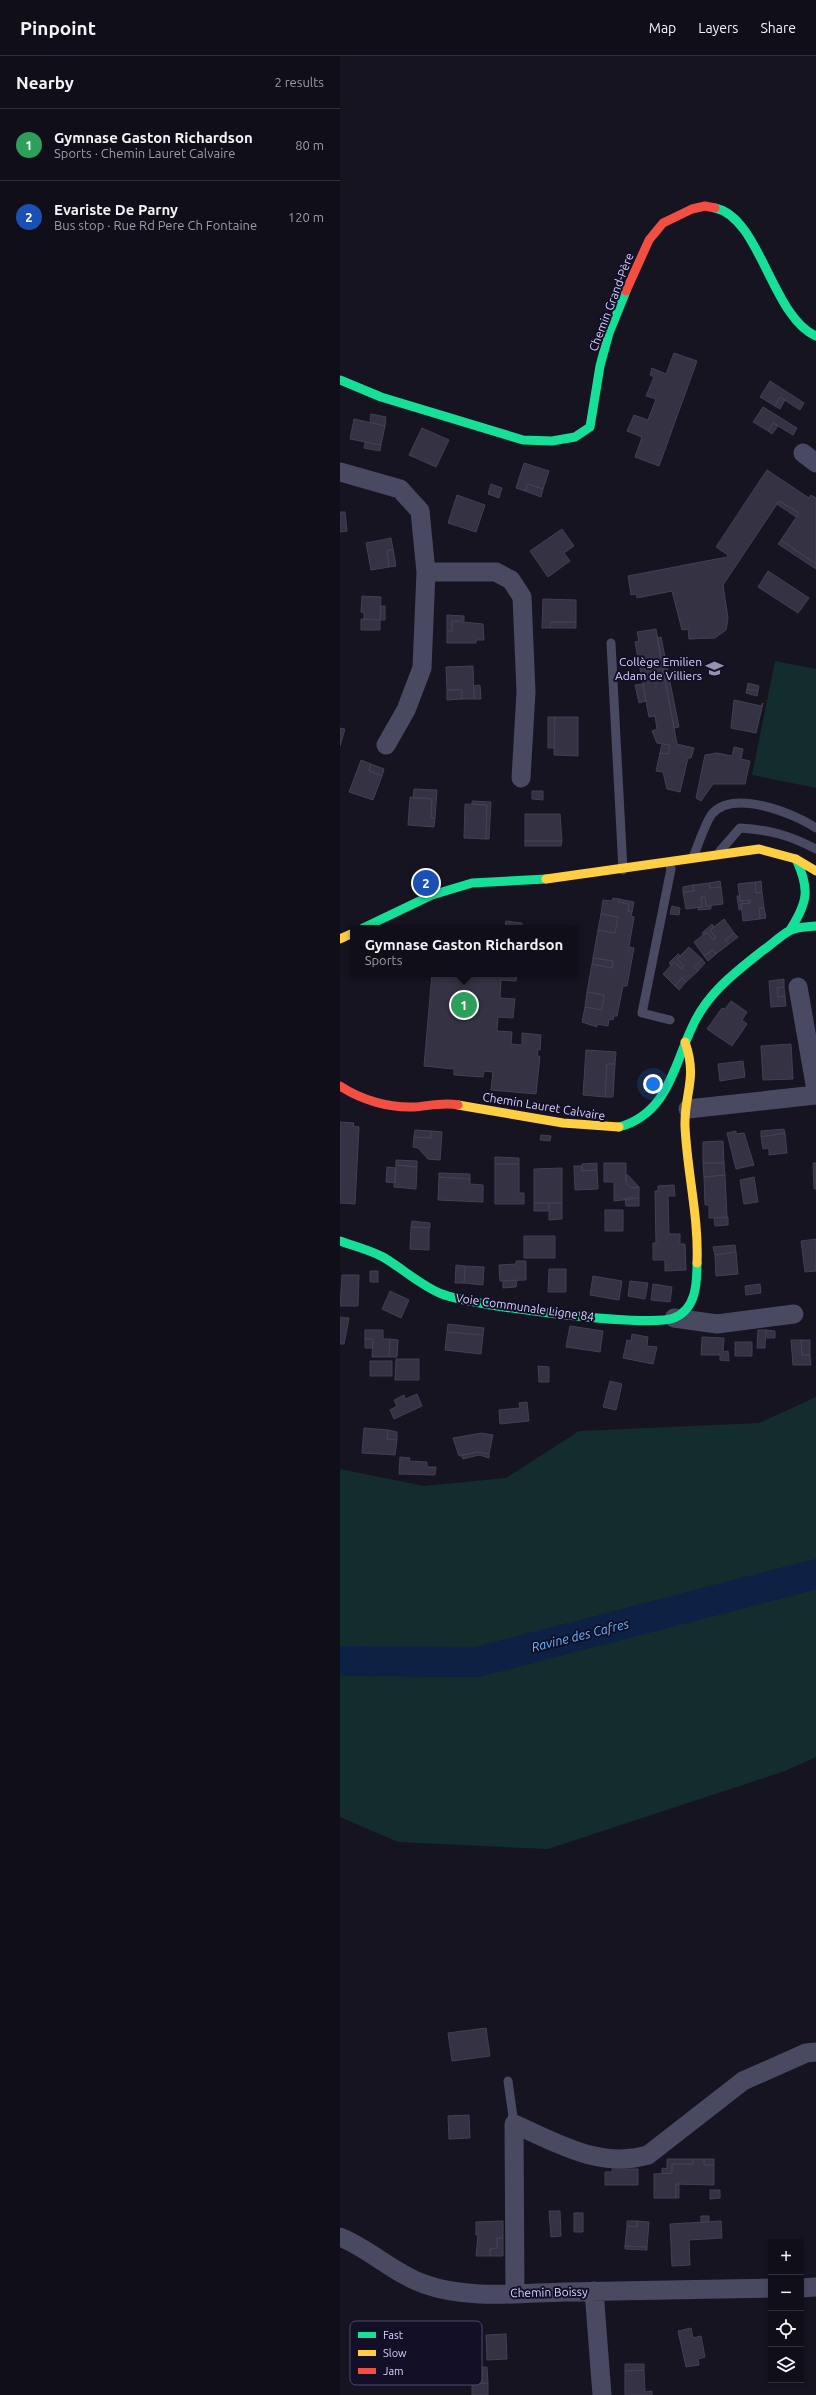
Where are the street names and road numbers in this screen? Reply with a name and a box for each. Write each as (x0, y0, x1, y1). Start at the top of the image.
street label: Chemin Grand-Père (586, 251, 636, 353)
street label: Chemin Lauret Calvaire (482, 1090, 606, 1122)
street label: Voie Communale Ligne 84 (455, 1291, 595, 1323)
street label: Chemin Boissy (510, 2285, 588, 2299)

